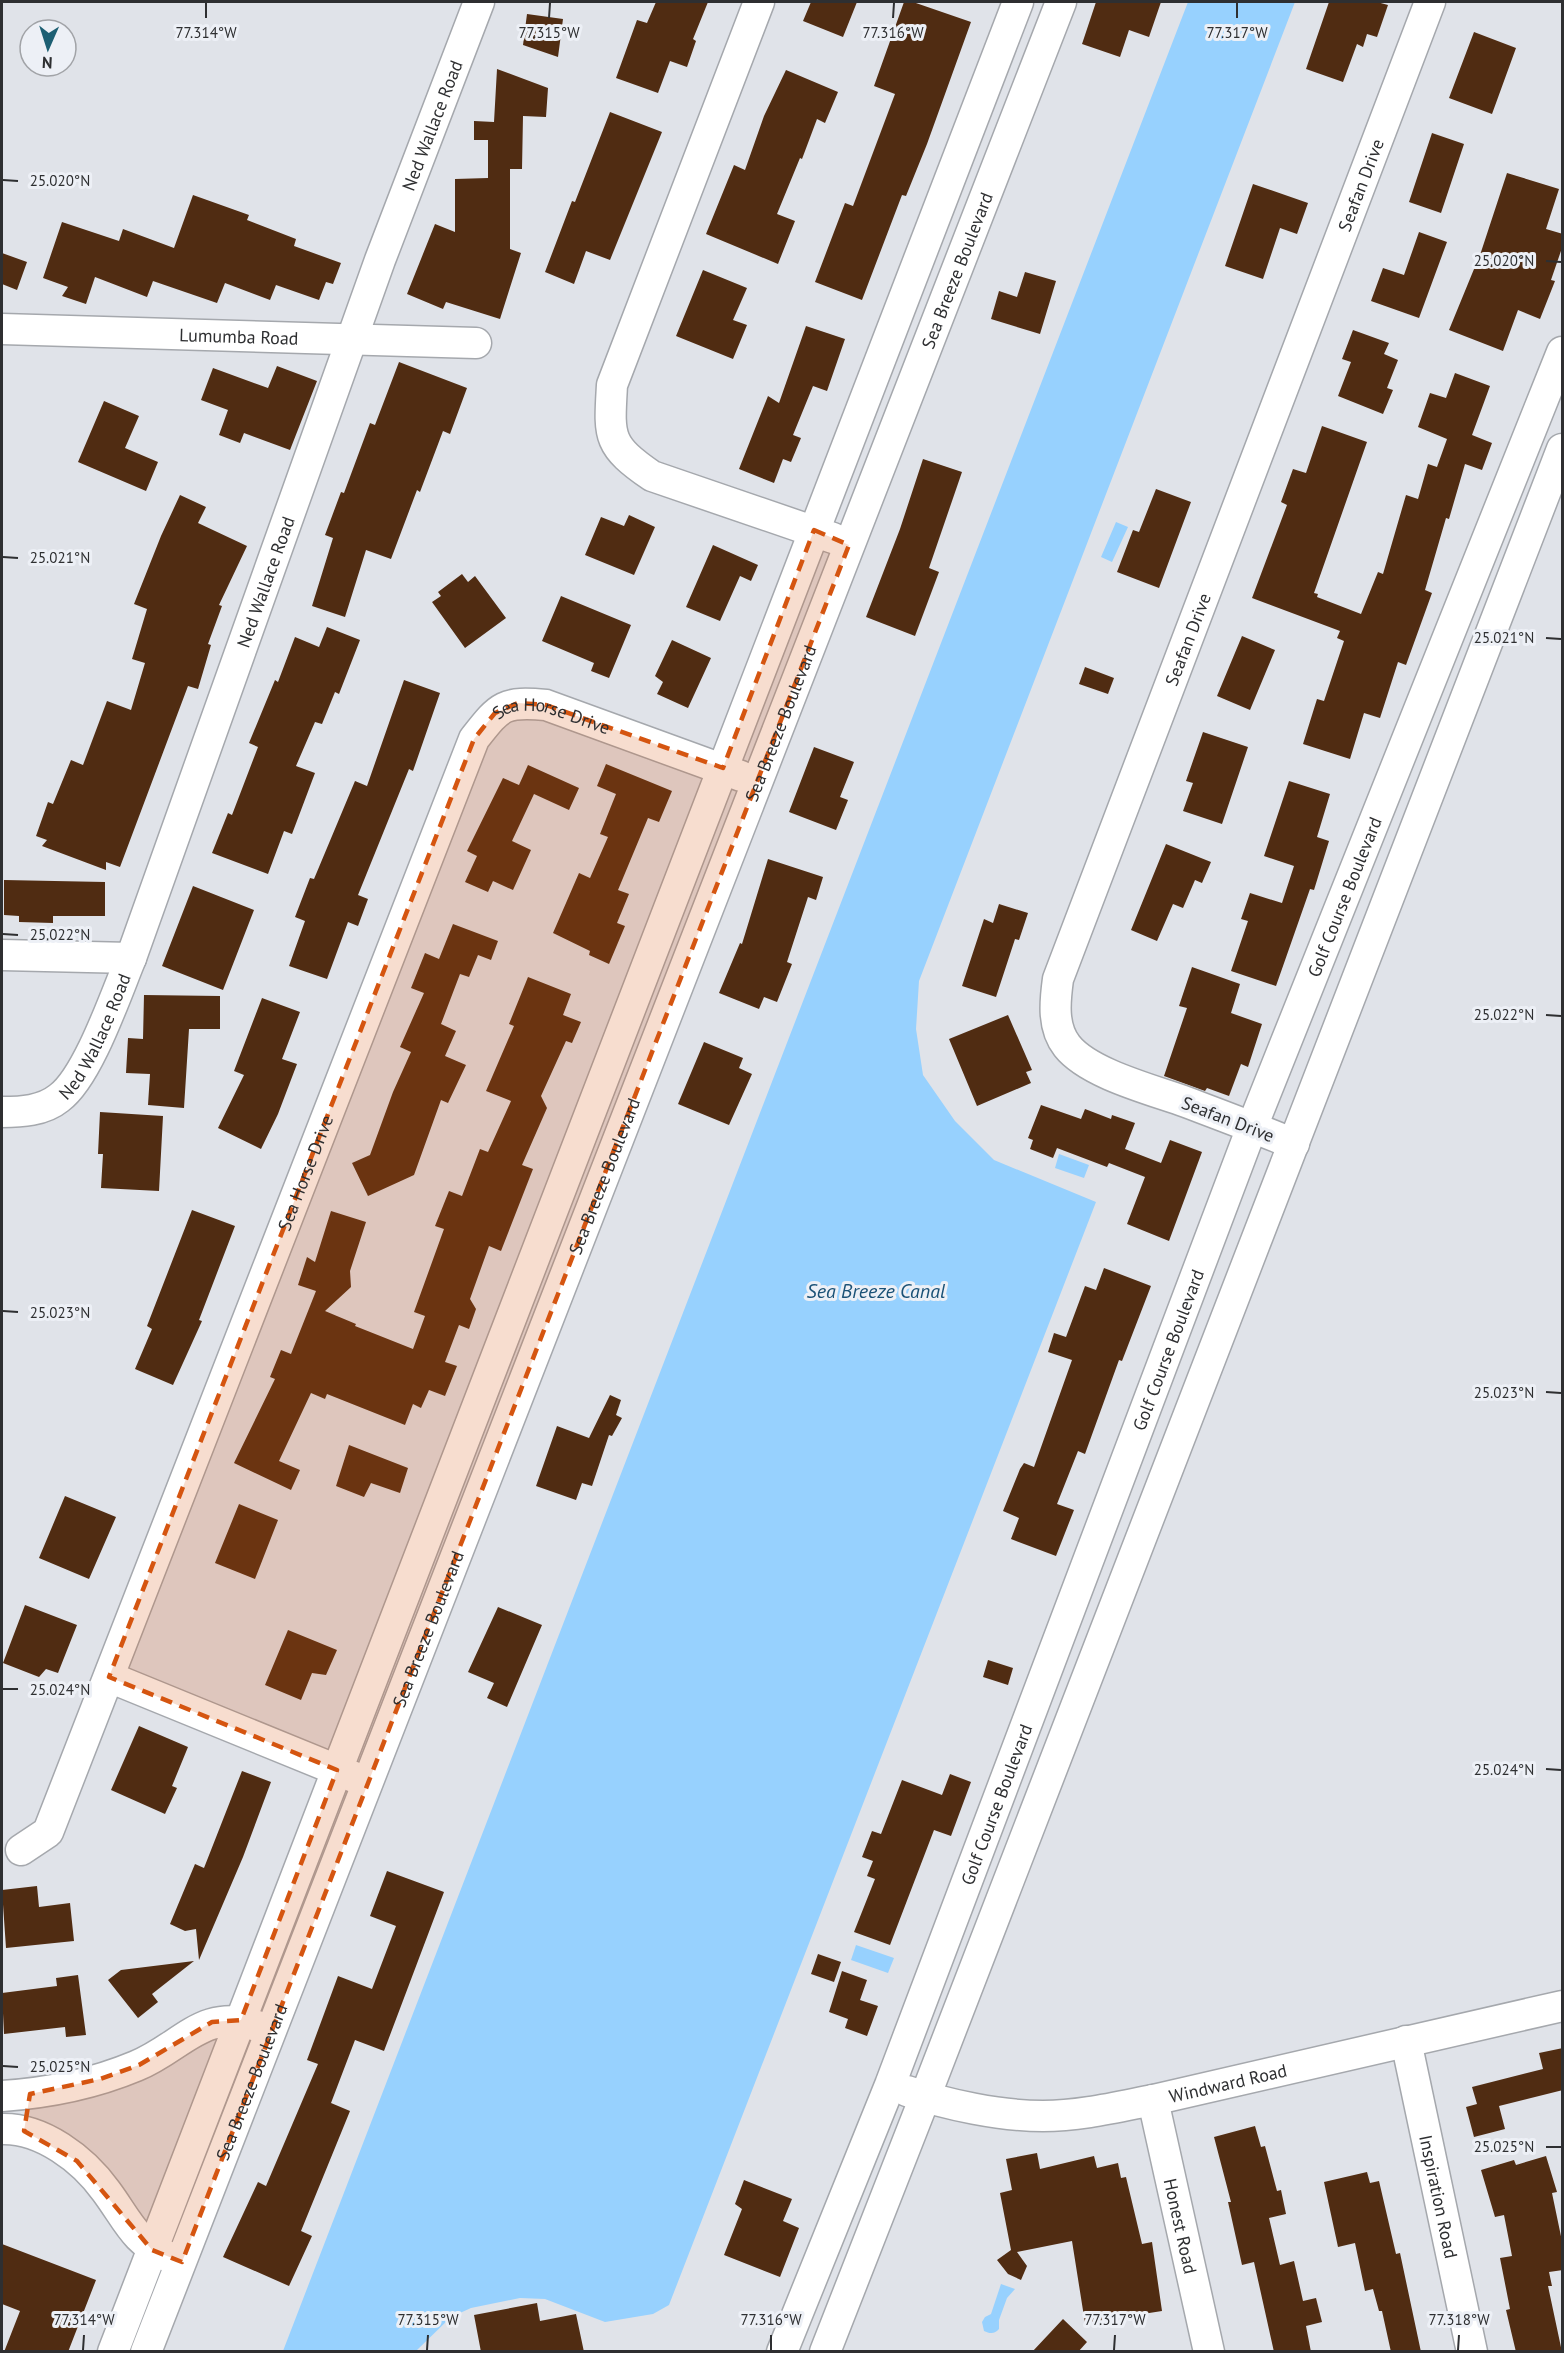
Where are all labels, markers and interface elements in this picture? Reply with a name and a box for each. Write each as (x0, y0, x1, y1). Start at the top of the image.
north arrow (18, 18, 78, 78)
text: 77.314°W (175, 23, 237, 42)
text: 77.315°W (518, 23, 580, 42)
text: 77.316°W (862, 23, 924, 42)
text: 77.317°W (1206, 23, 1268, 42)
text: N (41, 53, 53, 73)
street label: Ned Wallace Road (396, 57, 467, 194)
street label: Seafan Drive (1332, 135, 1388, 235)
text: 25.020°N (30, 171, 90, 190)
street label: Sea Breeze Boulevard (916, 189, 997, 352)
text: 25.020°N (1474, 251, 1534, 270)
street label: Lumumba Road (179, 323, 299, 349)
street label: Ned Wallace Road (231, 513, 299, 651)
text: 25.021°N (30, 548, 90, 567)
street label: Seafan Drive (1159, 590, 1215, 689)
text: 25.021°N (1474, 628, 1534, 647)
street label: Sea Breeze Boulevard (739, 642, 821, 805)
street label: Sea Horse Drive (487, 692, 613, 739)
street label: Golf Course Boulevard (1302, 813, 1386, 980)
text: 25.022°N (30, 925, 90, 944)
street label: Ned Wallace Road (53, 970, 135, 1104)
text: 25.022°N (1474, 1005, 1534, 1024)
street label: Seafan Drive (1178, 1091, 1278, 1147)
street label: Sea Breeze Boulevard (563, 1094, 645, 1258)
street label: Sea Horse Drive (272, 1112, 338, 1234)
street label: Golf Course Boulevard (1127, 1266, 1209, 1434)
water label: Sea Breeze Canal (807, 1278, 946, 1304)
text: 25.023°N (30, 1303, 90, 1322)
text: 25.023°N (1474, 1383, 1534, 1402)
street label: Sea Breeze Boulevard (387, 1547, 468, 1710)
text: 25.024°N (30, 1680, 90, 1699)
street label: Golf Course Boulevard (955, 1721, 1037, 1888)
text: 25.024°N (1474, 1760, 1534, 1779)
street label: Sea Breeze Boulevard (210, 2000, 292, 2163)
text: 25.025°N (30, 2057, 90, 2076)
street label: Windward Road (1167, 2058, 1289, 2107)
street label: Inspiration Road (1415, 2133, 1463, 2260)
text: 25.025°N (1474, 2137, 1534, 2156)
street label: Honest Road (1159, 2176, 1203, 2276)
text: 77.314°W (53, 2310, 115, 2329)
text: 77.315°W (397, 2310, 459, 2329)
text: 77.316°W (740, 2310, 802, 2329)
text: 77.317°W (1084, 2310, 1146, 2329)
text: 77.318°W (1428, 2310, 1490, 2329)

